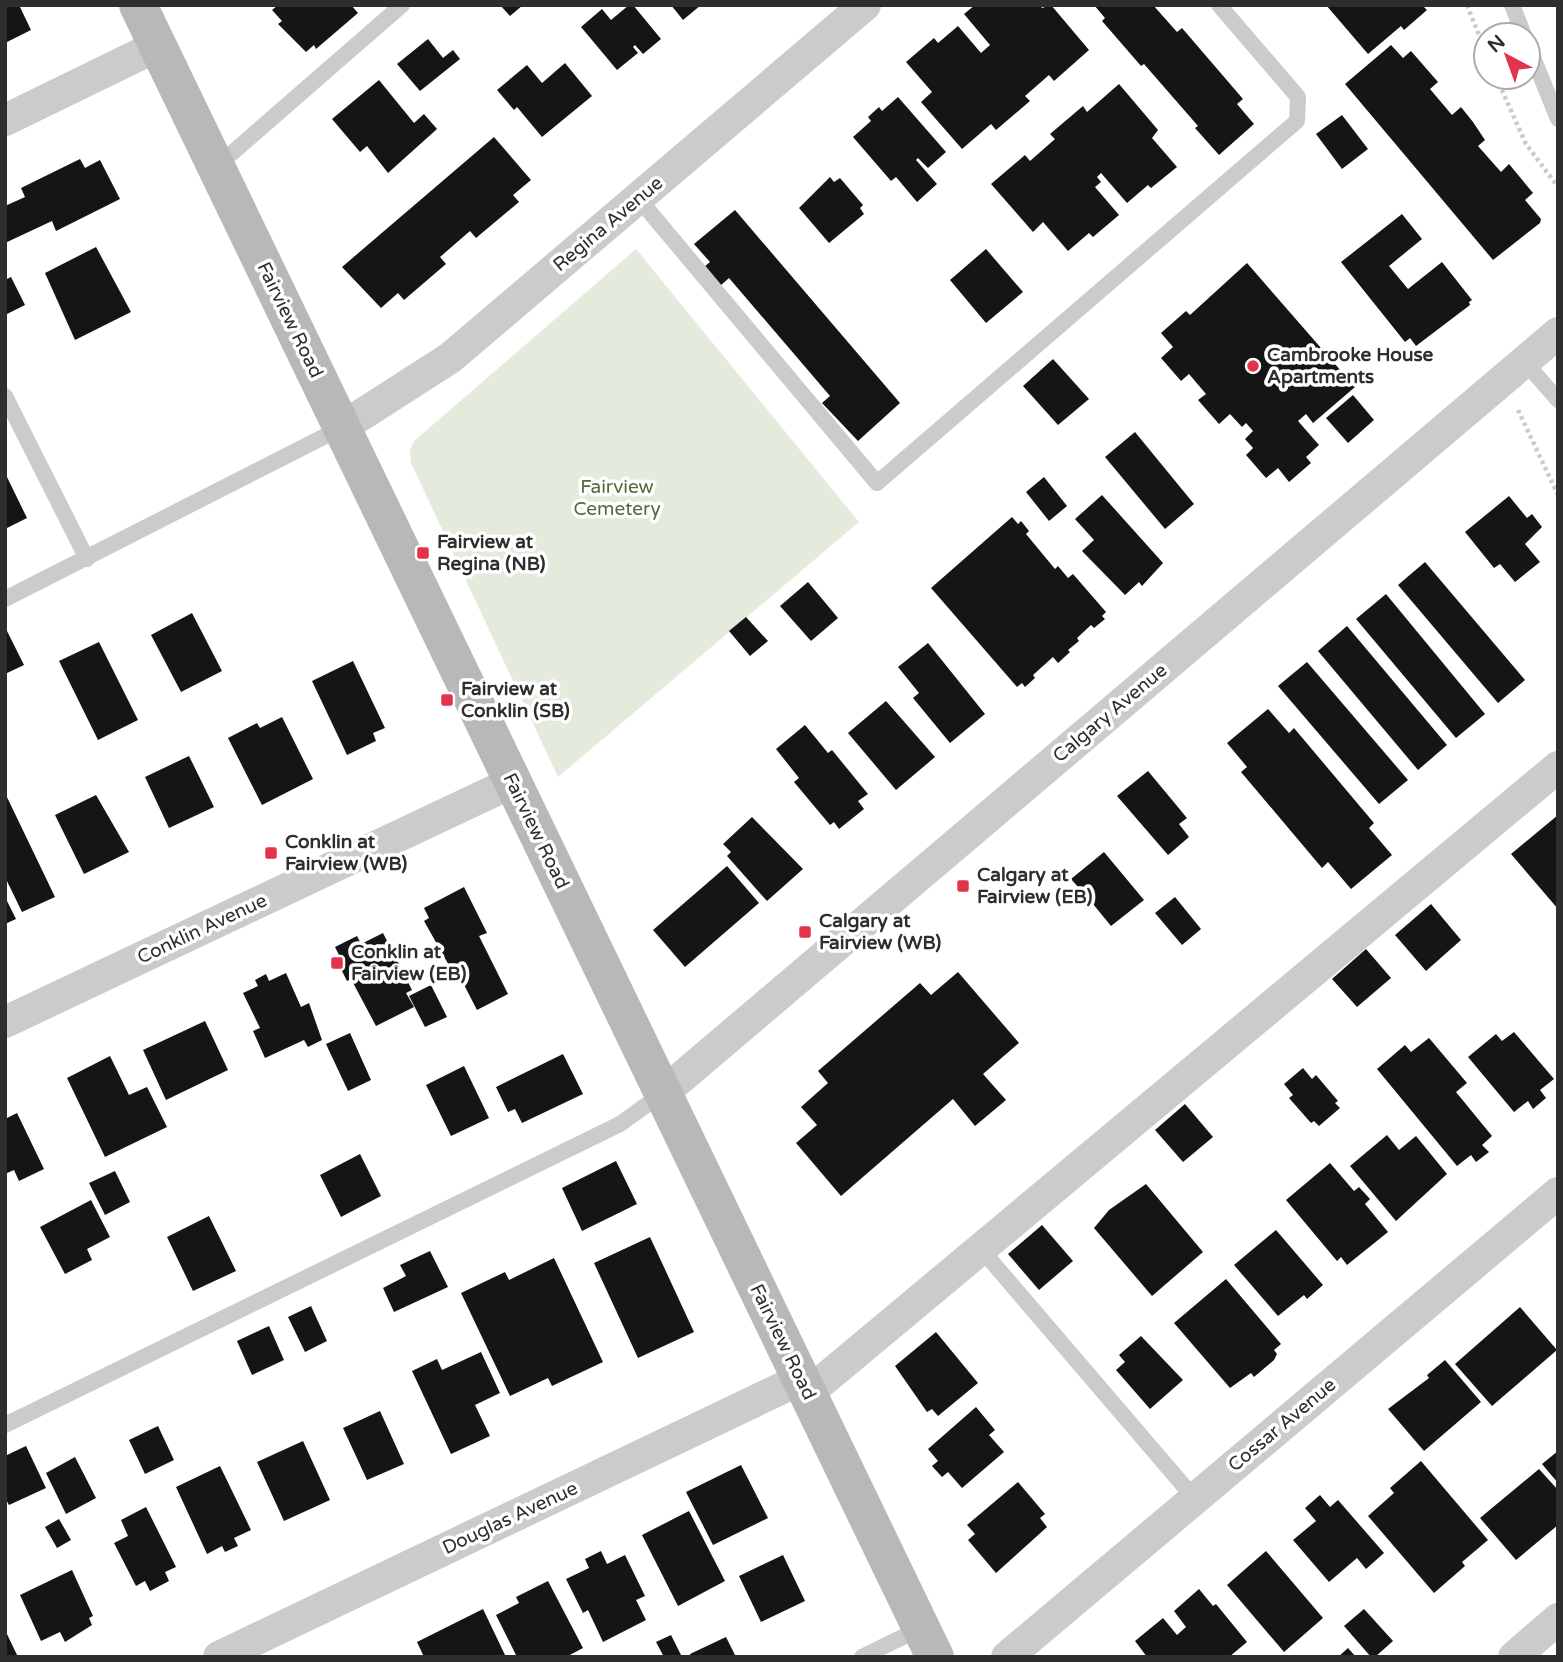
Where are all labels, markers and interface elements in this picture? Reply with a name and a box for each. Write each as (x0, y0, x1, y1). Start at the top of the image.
north arrow (1472, 21, 1542, 91)
text: N (1484, 31, 1509, 57)
street label: Regina Avenue (549, 172, 667, 276)
street label: Fairview Road (252, 259, 328, 381)
place label: Cambrooke House Apartments (1267, 344, 1434, 389)
marker: Cambrooke House Apartments (1245, 358, 1261, 374)
park label: Fairview Cemetery (573, 476, 661, 520)
place label: Fairview at Regina (NB) (437, 531, 546, 576)
marker: Fairview at Regina (NB) (415, 545, 431, 561)
street label: Calgary Avenue (1049, 659, 1171, 767)
place label: Fairview at Conklin (SB) (461, 678, 570, 722)
marker: Fairview at Conklin (SB) (439, 692, 455, 708)
street label: Fairview Road (498, 770, 574, 892)
place label: Conklin at Fairview (WB) (285, 831, 407, 875)
marker: Conklin at Fairview (WB) (263, 845, 279, 861)
place label: Calgary at Fairview (EB) (977, 864, 1092, 908)
marker: Calgary at Fairview (EB) (955, 878, 971, 894)
street label: Conklin Avenue (134, 889, 270, 969)
place label: Calgary at Fairview (WB) (819, 910, 941, 954)
marker: Calgary at Fairview (WB) (797, 924, 813, 940)
place label: Conklin at Fairview (EB) (351, 941, 466, 985)
marker: Conklin at Fairview (EB) (329, 955, 345, 971)
street label: Fairview Road (745, 1281, 821, 1403)
street label: Cossar Avenue (1224, 1374, 1340, 1476)
street label: Douglas Avenue (439, 1477, 581, 1559)

